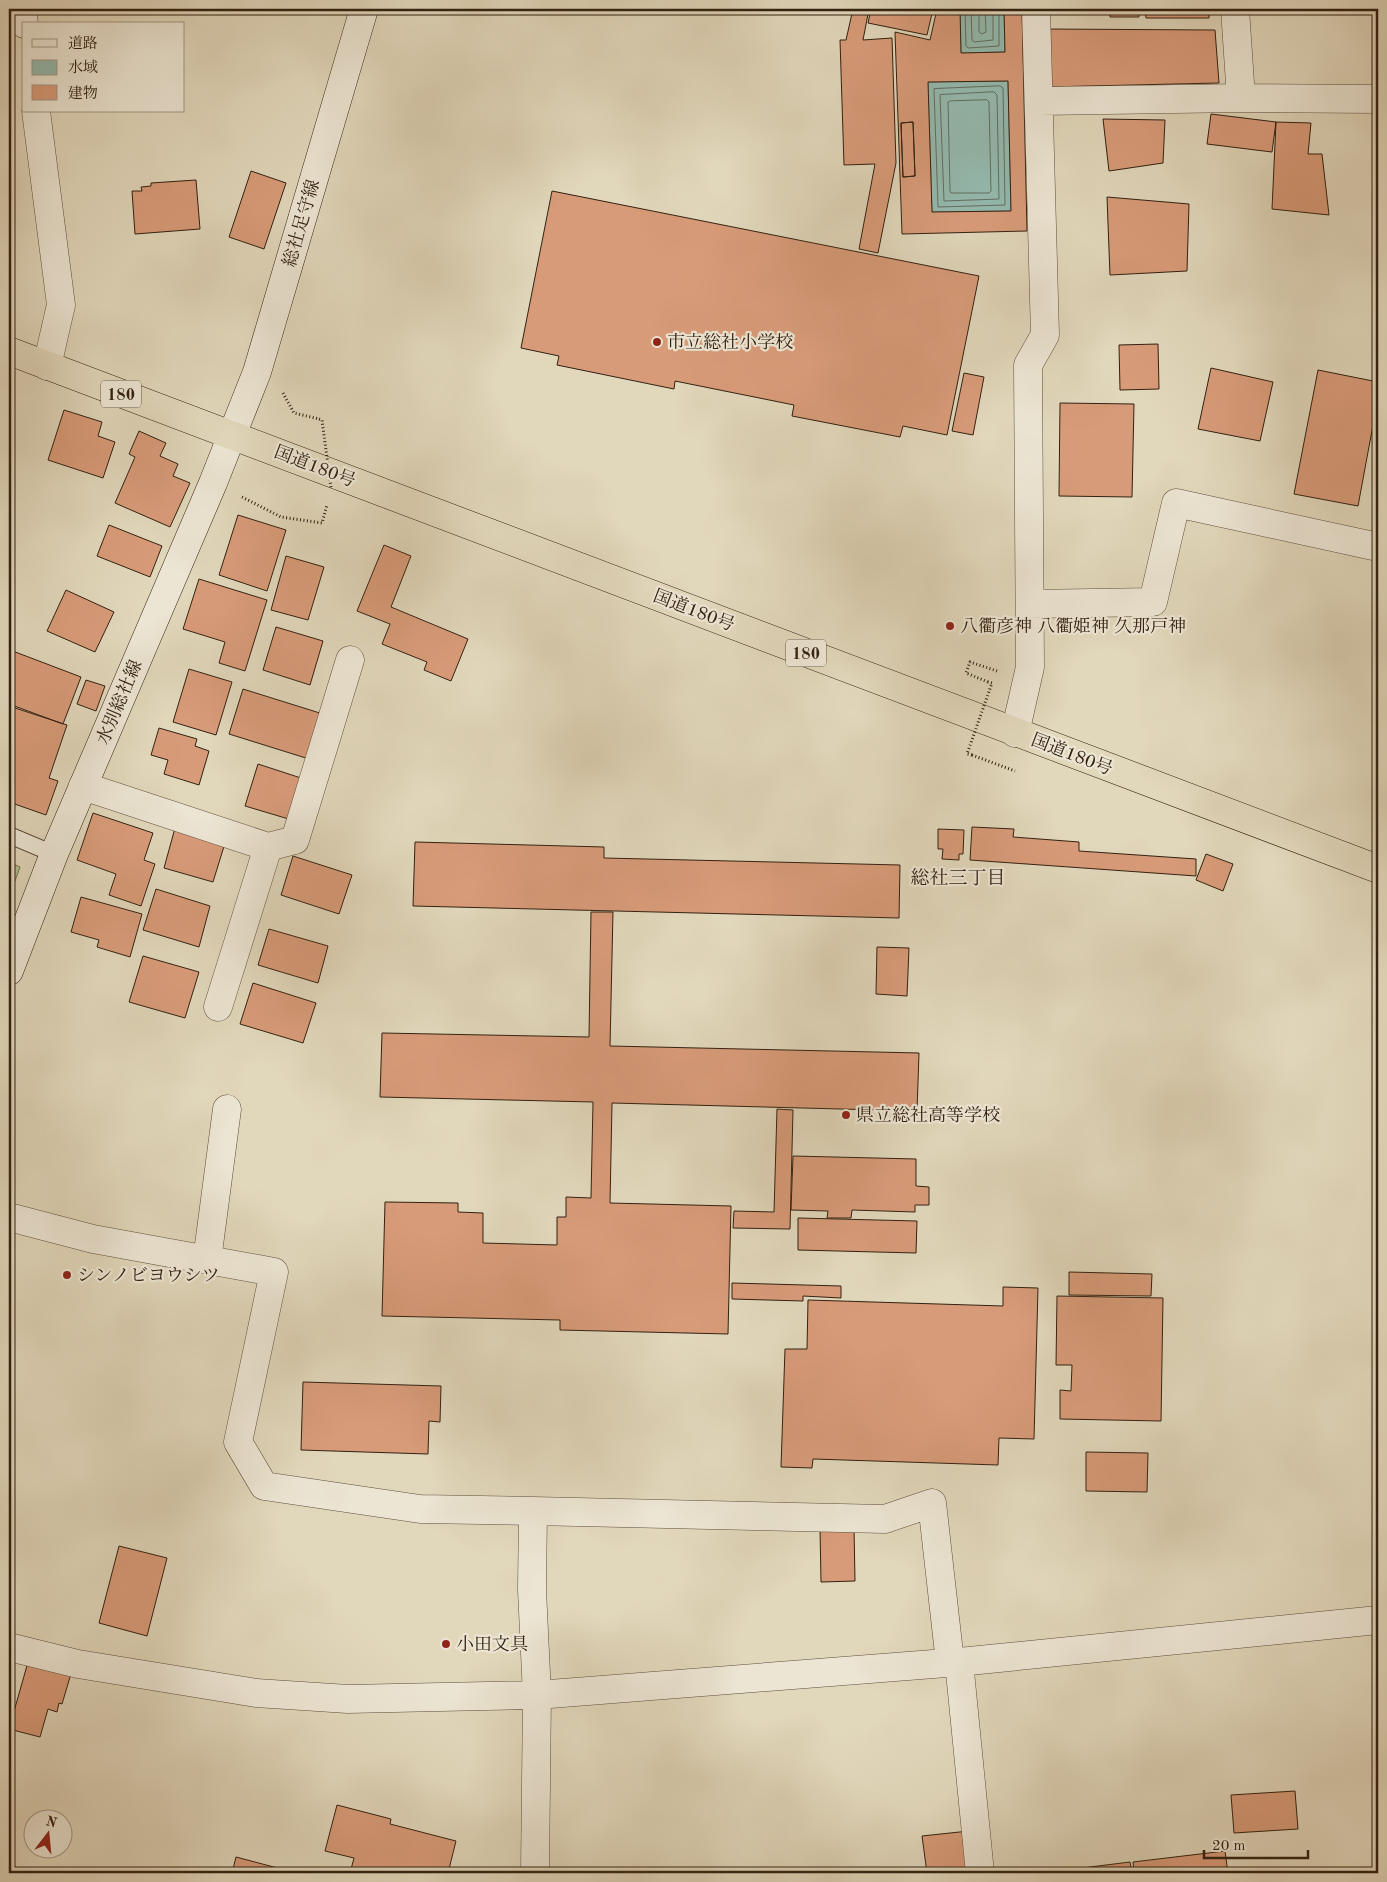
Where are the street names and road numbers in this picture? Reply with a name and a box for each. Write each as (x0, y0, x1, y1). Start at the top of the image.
street label: 総社足守線 (279, 177, 323, 269)
road number: 180 (101, 380, 141, 408)
street label: 国道180号 (272, 441, 358, 491)
street label: 国道180号 (651, 585, 737, 635)
road number: 180 (786, 640, 826, 666)
street label: 水別総社線 (92, 657, 146, 747)
street label: 国道180号 (1029, 729, 1115, 779)

